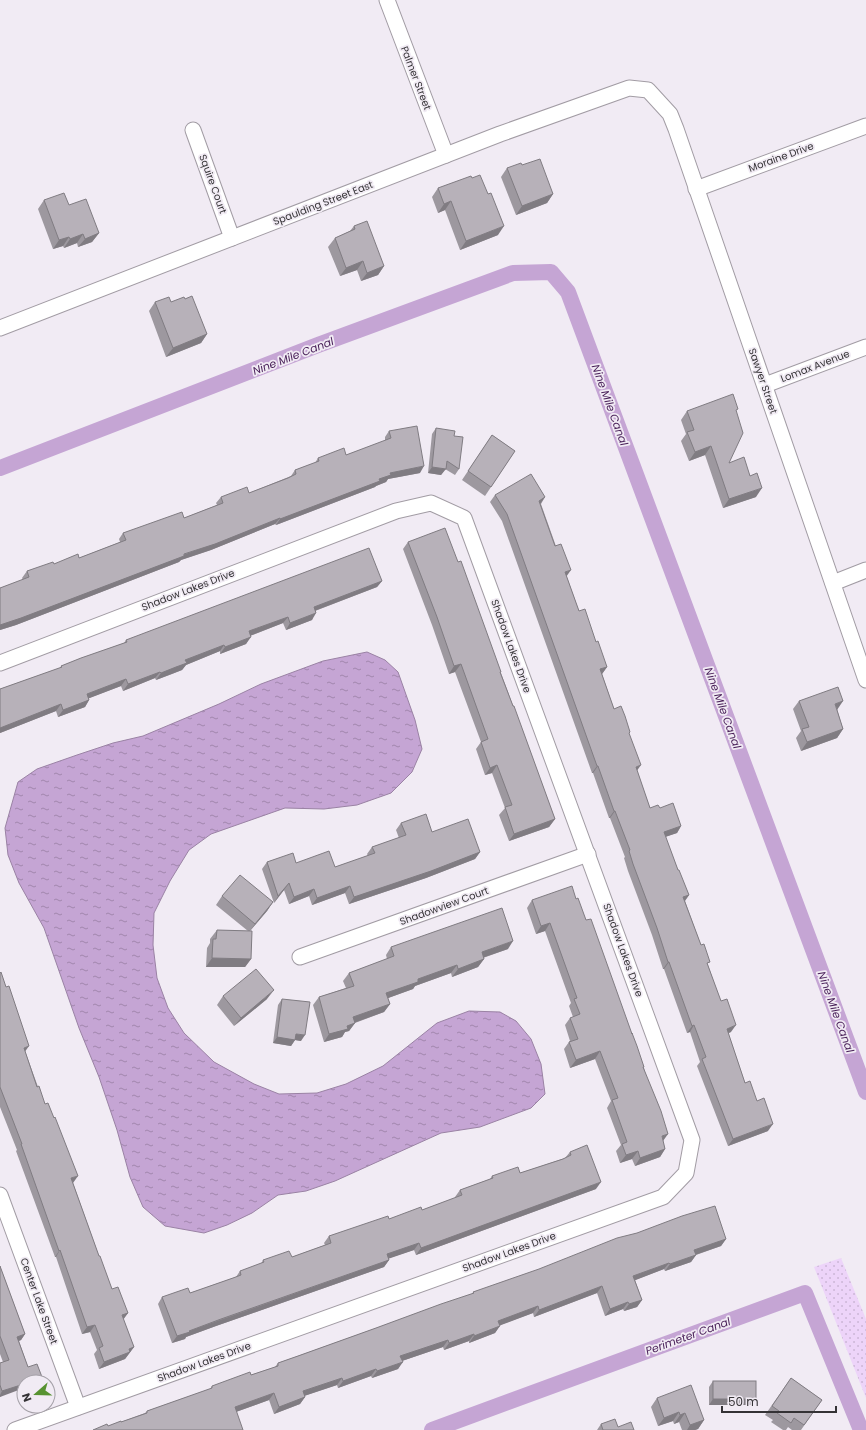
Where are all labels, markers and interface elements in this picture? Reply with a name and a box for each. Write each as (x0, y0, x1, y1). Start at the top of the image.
street label: Palmer Street (397, 44, 435, 112)
street label: Moraine Drive (746, 138, 816, 176)
street label: Squire Court (195, 152, 231, 216)
street label: Spaulding Street East (271, 177, 376, 229)
water label: Nine Mile Canal (250, 333, 336, 379)
street label: Sawyer Street (745, 346, 781, 416)
street label: Lomax Avenue (778, 346, 852, 386)
water label: Nine Mile Canal (588, 362, 632, 448)
street label: Shadow Lakes Drive (139, 565, 237, 615)
street label: Shadow Lakes Drive (487, 597, 535, 695)
water label: Nine Mile Canal (701, 665, 745, 751)
street label: Shadowview Court (398, 883, 491, 929)
street label: Shadow Lakes Drive (599, 901, 647, 999)
water label: Nine Mile Canal (814, 969, 858, 1055)
street label: Shadow Lakes Drive (460, 1228, 558, 1276)
street label: Center Lake Street (16, 1256, 62, 1347)
water label: Perimeter Canal (643, 1313, 733, 1359)
street label: Shadow Lakes Drive (155, 1338, 253, 1386)
north arrow (16, 1374, 56, 1414)
scale bar (722, 1388, 836, 1414)
text: N (18, 1391, 36, 1404)
text: 50 m (728, 1393, 759, 1410)

